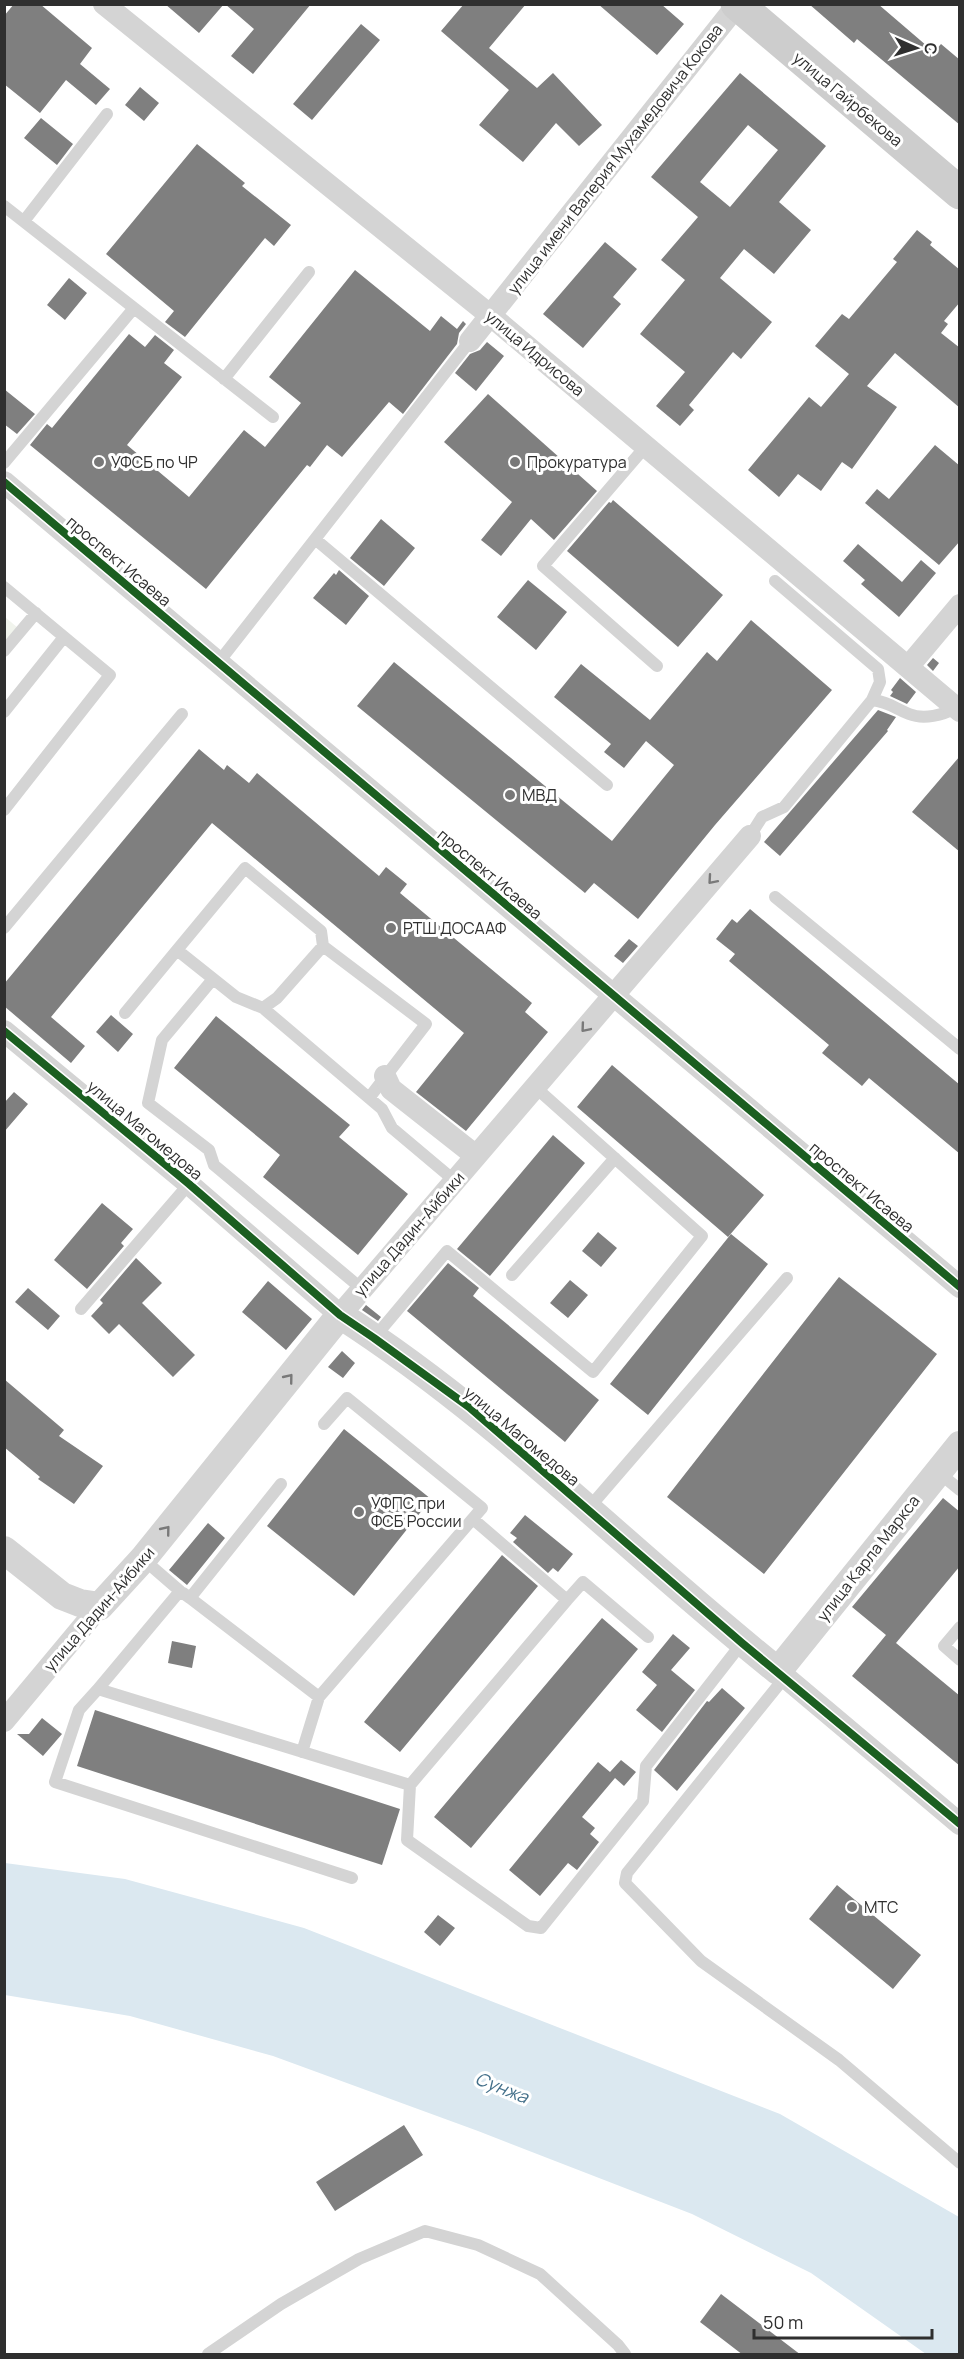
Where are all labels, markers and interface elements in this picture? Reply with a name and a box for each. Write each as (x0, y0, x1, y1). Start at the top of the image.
north arrow (886, 18, 946, 78)
street label: улица имени Валерия Мухамедовича Кокова (502, 19, 728, 299)
text: С (920, 42, 942, 55)
street label: улица Гайрбекова (789, 47, 907, 151)
street label: улица Идрисова (481, 305, 589, 401)
place label: УФСБ по ЧР (111, 451, 198, 473)
place label: Прокуратура (527, 451, 627, 473)
marker: УФСБ по ЧР (92, 455, 106, 469)
marker: Прокуратура (508, 455, 522, 469)
street label: проспект Исаева (62, 511, 176, 611)
place label: МВД (522, 784, 557, 806)
marker: МВД (503, 788, 517, 802)
street label: проспект Исаева (433, 824, 547, 924)
one-way arrow (708, 873, 719, 884)
place label: РТШ ДОСААФ (403, 917, 506, 939)
marker: РТШ ДОСААФ (384, 921, 398, 935)
one-way arrow (581, 1021, 592, 1032)
street label: улица Магомедова (83, 1075, 207, 1185)
street label: проспект Исаева (805, 1137, 919, 1237)
street label: улица Дадин-Айбики (349, 1167, 469, 1301)
one-way arrow (281, 1374, 292, 1385)
street label: улица Магомедова (460, 1381, 584, 1491)
street label: улица Карла Маркса (812, 1490, 924, 1626)
place label: УФПС при ФСБ России (371, 1492, 462, 1532)
marker: УФПС при ФСБ России (352, 1505, 366, 1519)
one-way arrow (159, 1526, 170, 1537)
street label: улица Дадин-Айбики (39, 1542, 159, 1676)
place label: МТС (864, 1896, 898, 1918)
marker: МТС (845, 1900, 859, 1914)
water label: Сунжа (472, 2066, 533, 2109)
scale bar (754, 2302, 932, 2340)
text: 50 m (763, 2310, 803, 2334)

